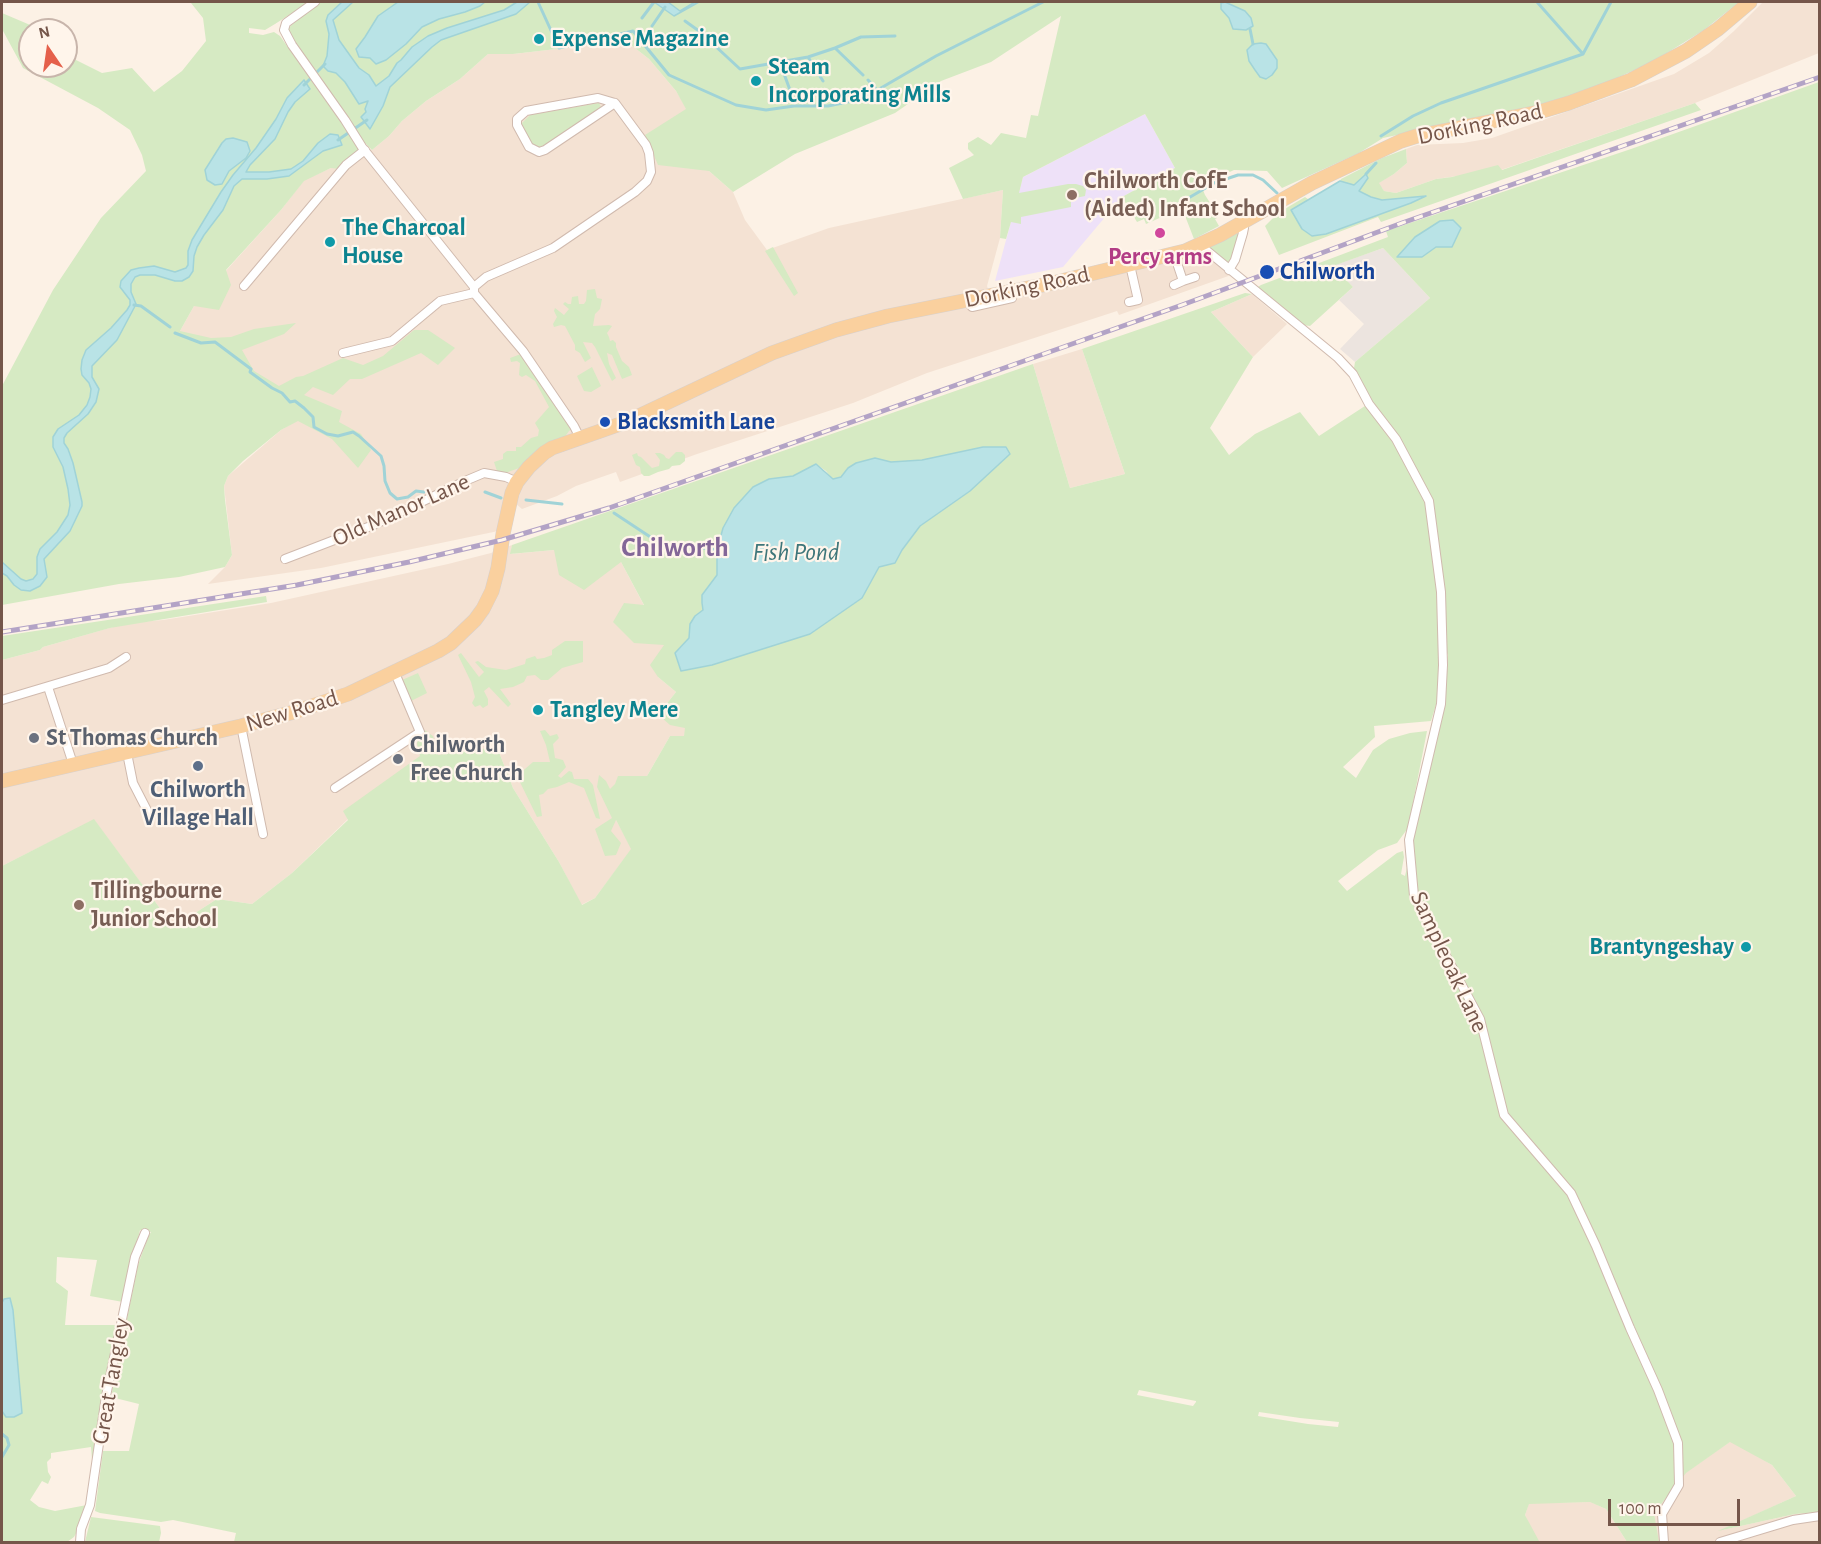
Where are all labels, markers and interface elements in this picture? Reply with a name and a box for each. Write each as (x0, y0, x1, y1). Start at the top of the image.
north arrow (18, 18, 78, 78)
text: N (37, 23, 52, 41)
place label: Expense Magazine (551, 25, 729, 53)
marker: Expense Magazine (532, 32, 546, 46)
place label: Steam Incorporating Mills (768, 53, 951, 109)
marker: Steam Incorporating Mills (749, 74, 763, 88)
street label: Dorking Road (1415, 97, 1545, 151)
place label: Chilworth CofE (Aided) Infant School (1084, 167, 1286, 223)
marker: Chilworth CofE (Aided) Infant School (1065, 188, 1079, 202)
place label: The Charcoal House (342, 214, 466, 270)
marker: Percy arms (1153, 226, 1167, 240)
marker: The Charcoal House (323, 235, 337, 249)
place label: Percy arms (1108, 243, 1212, 271)
place label: Chilworth (1280, 258, 1375, 286)
street label: Dorking Road (962, 260, 1092, 314)
marker: Chilworth (1258, 263, 1276, 281)
place label: Blacksmith Lane (617, 408, 775, 436)
marker: Blacksmith Lane (598, 415, 612, 429)
street label: Old Manor Lane (328, 467, 474, 553)
district label: Chilworth (621, 532, 729, 564)
water label: Fish Pond (753, 536, 839, 568)
street label: New Road (242, 683, 342, 739)
place label: Tangley Mere (550, 696, 678, 724)
marker: Tangley Mere (531, 703, 545, 717)
place label: St Thomas Church (46, 724, 218, 752)
marker: St Thomas Church (27, 731, 41, 745)
place label: Chilworth Free Church (410, 731, 523, 787)
marker: Chilworth Free Church (391, 752, 405, 766)
marker: Chilworth Village Hall (191, 759, 205, 773)
place label: Chilworth Village Hall (142, 776, 254, 832)
place label: Tillingbourne Junior School (91, 877, 222, 933)
street label: Sampleoak Lane (1404, 887, 1494, 1037)
marker: Tillingbourne Junior School (72, 898, 86, 912)
place label: Brantyngeshay (1589, 933, 1734, 961)
marker: Brantyngeshay (1739, 940, 1753, 954)
street label: Great Tangley (86, 1316, 136, 1446)
scale bar (1611, 1487, 1743, 1525)
text: 100 m (1619, 1500, 1662, 1518)

